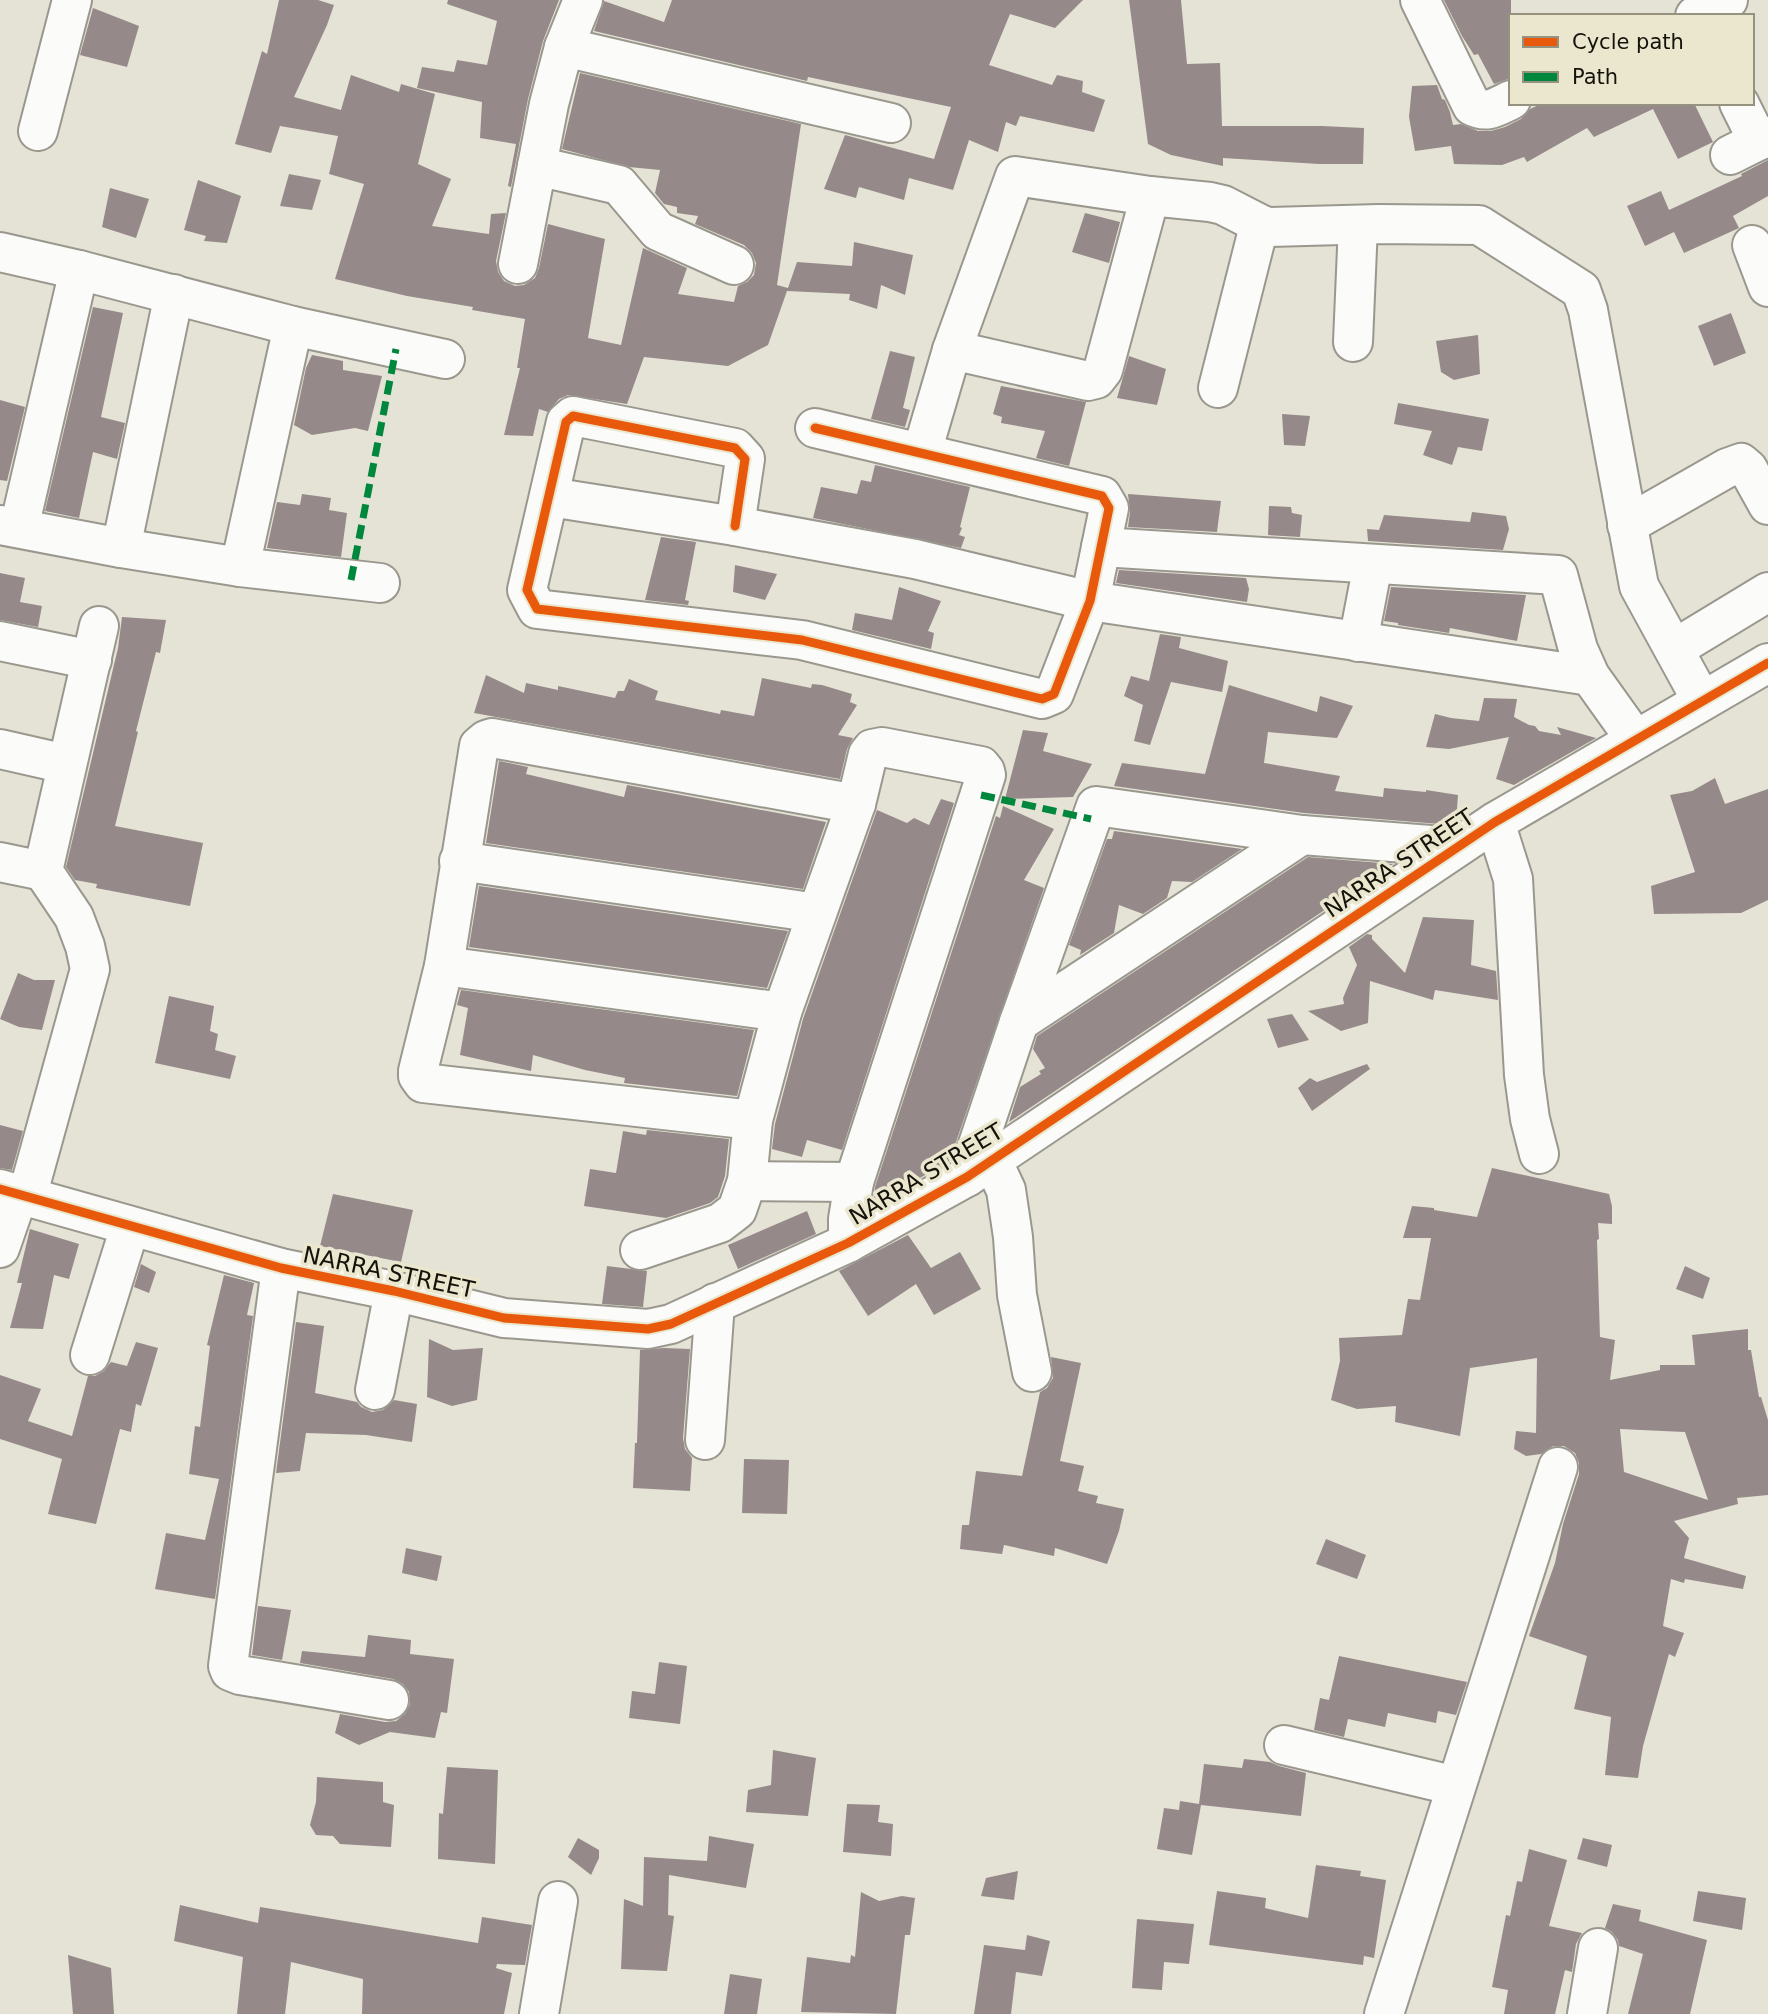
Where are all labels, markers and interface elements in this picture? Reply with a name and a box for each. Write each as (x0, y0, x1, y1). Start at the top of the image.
legend (1509, 14, 1754, 105)
text: Cycle path (1572, 30, 1684, 54)
text: Path (1572, 65, 1618, 89)
street label: NARRA STREET (1319, 803, 1479, 923)
street label: NARRA STREET (844, 1117, 1008, 1230)
street label: NARRA STREET (301, 1241, 478, 1303)

